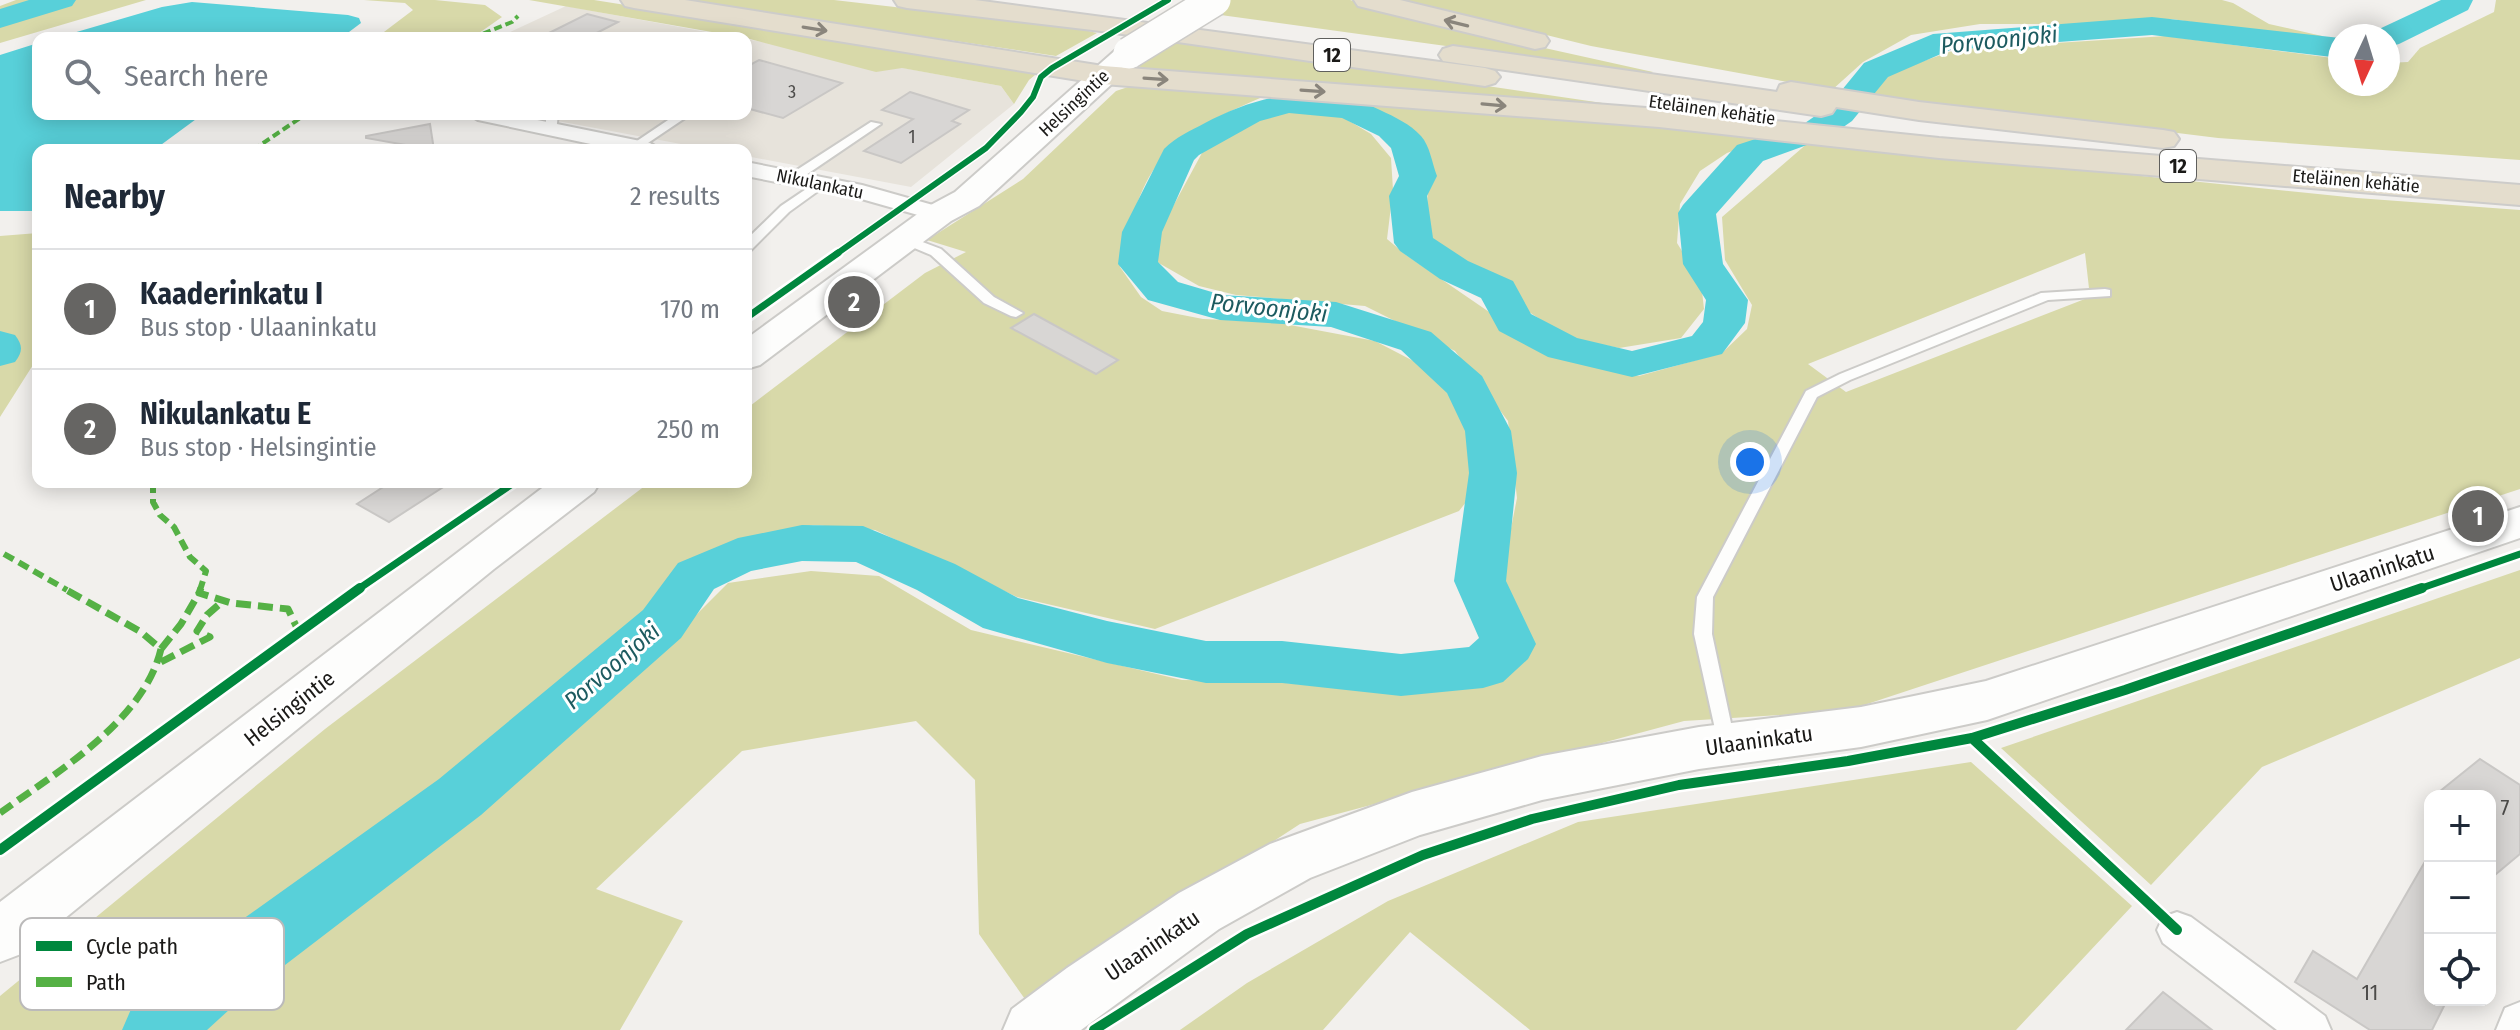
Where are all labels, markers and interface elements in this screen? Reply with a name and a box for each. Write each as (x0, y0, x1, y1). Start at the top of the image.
one-way arrow (1443, 14, 1469, 29)
water label: Porvoonjoki (1939, 20, 2059, 60)
one-way arrow (802, 22, 827, 37)
north arrow (2328, 24, 2400, 96)
search box (32, 32, 752, 120)
road number: 12 (1314, 39, 1350, 71)
icon: search (60, 54, 104, 98)
text: Search here (124, 58, 269, 94)
street label: Helsingintie (1034, 65, 1114, 141)
one-way arrow (1142, 72, 1169, 87)
house number: 3 (788, 81, 796, 103)
one-way arrow (1299, 84, 1326, 99)
street label: Eteläinen kehätie (1647, 90, 1777, 130)
one-way arrow (1480, 98, 1507, 113)
house number: 1 (908, 126, 916, 148)
road number: 12 (2160, 150, 2196, 182)
street label: Nikulankatu (775, 164, 865, 204)
street label: Eteläinen kehätie (2292, 164, 2421, 198)
text: Nearby (64, 176, 165, 217)
text: 2 results (630, 181, 720, 212)
pin: 2 (828, 272, 880, 332)
text: Kaaderinkatu I (140, 276, 323, 312)
water label: Porvoonjoki (1209, 288, 1329, 328)
text: 1 (85, 294, 96, 325)
text: 170 m (660, 294, 720, 325)
text: Bus stop · Ulaaninkatu (140, 312, 377, 343)
text: Nikulankatu E (140, 396, 311, 432)
text: 2 (84, 414, 96, 445)
text: 250 m (657, 414, 720, 445)
text: Bus stop · Helsingintie (140, 432, 377, 463)
your location (1730, 442, 1770, 482)
pin: 1 (2452, 486, 2504, 546)
street label: Ulaaninkatu (2327, 539, 2438, 598)
water label: Porvoonjoki (559, 617, 665, 715)
street label: Helsingintie (239, 665, 340, 752)
street label: Ulaaninkatu (1704, 720, 1815, 761)
map controls (2424, 790, 2496, 1006)
button: + (2424, 790, 2496, 862)
house number: 7 (2501, 794, 2510, 821)
button: − (2424, 862, 2496, 934)
street label: Ulaaninkatu (1100, 904, 1205, 987)
legend (20, 918, 284, 1010)
text: Cycle path (86, 933, 178, 960)
button: locate (2424, 934, 2496, 1006)
text: Path (86, 969, 126, 996)
house number: 11 (2362, 979, 2378, 1006)

